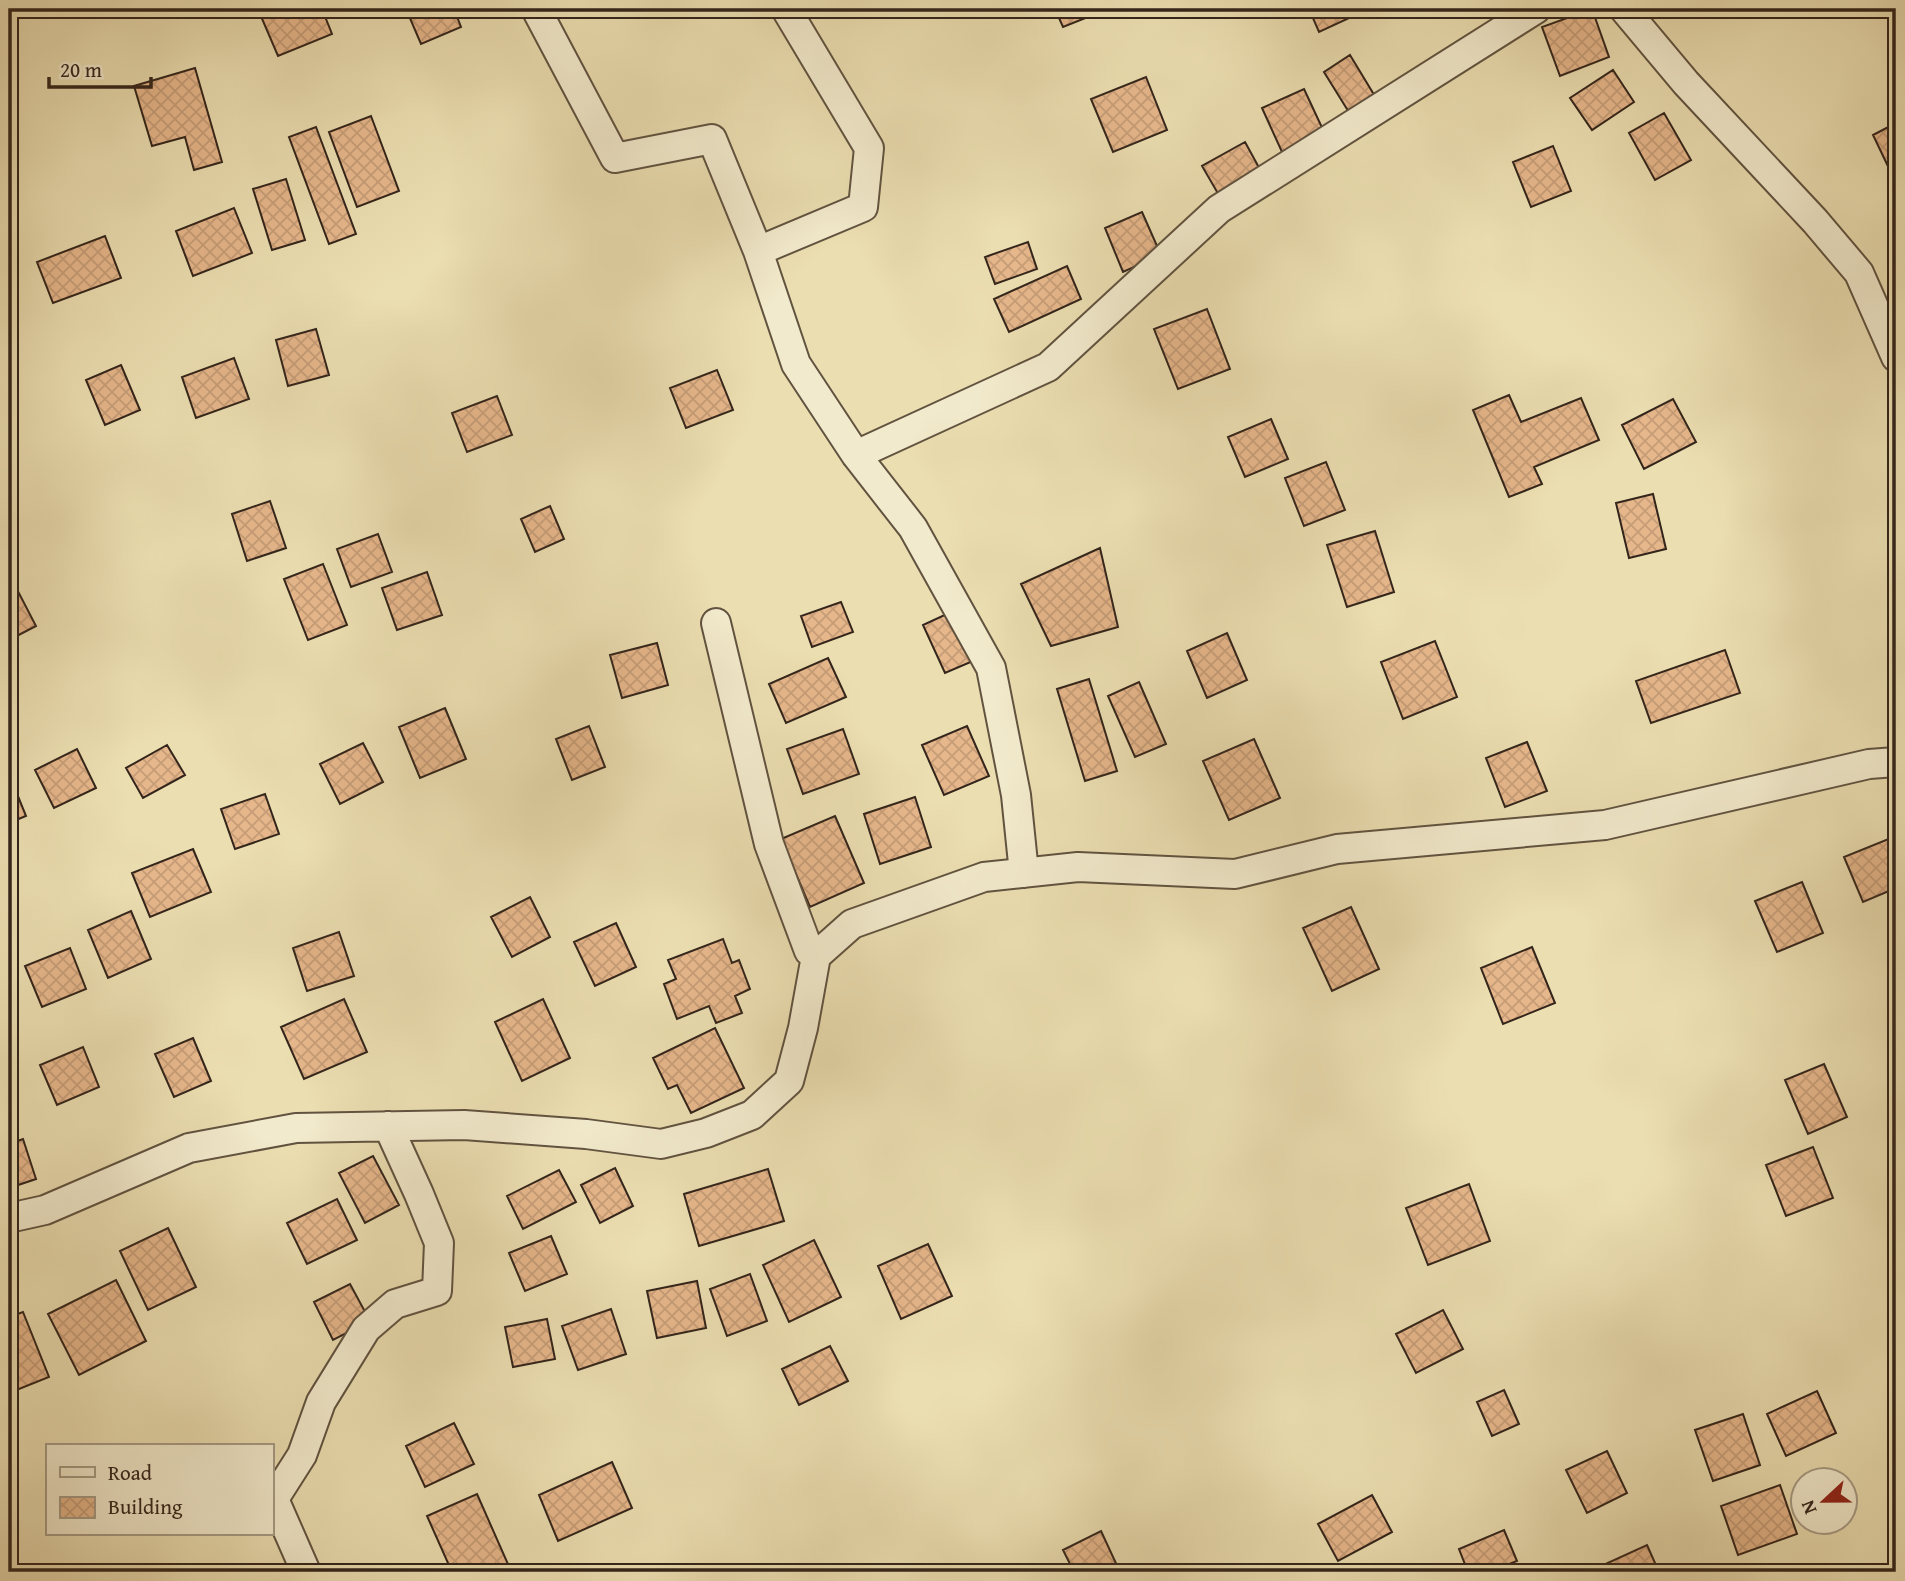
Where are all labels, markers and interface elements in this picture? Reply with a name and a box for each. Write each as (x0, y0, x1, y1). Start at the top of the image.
scale bar (49, 46, 150, 90)
text: 20 m (60, 54, 102, 85)
legend (46, 1444, 273, 1536)
text: Road (108, 1457, 153, 1488)
north arrow (1790, 1466, 1860, 1536)
text: Building (108, 1491, 183, 1522)
text: N (1793, 1496, 1824, 1519)

